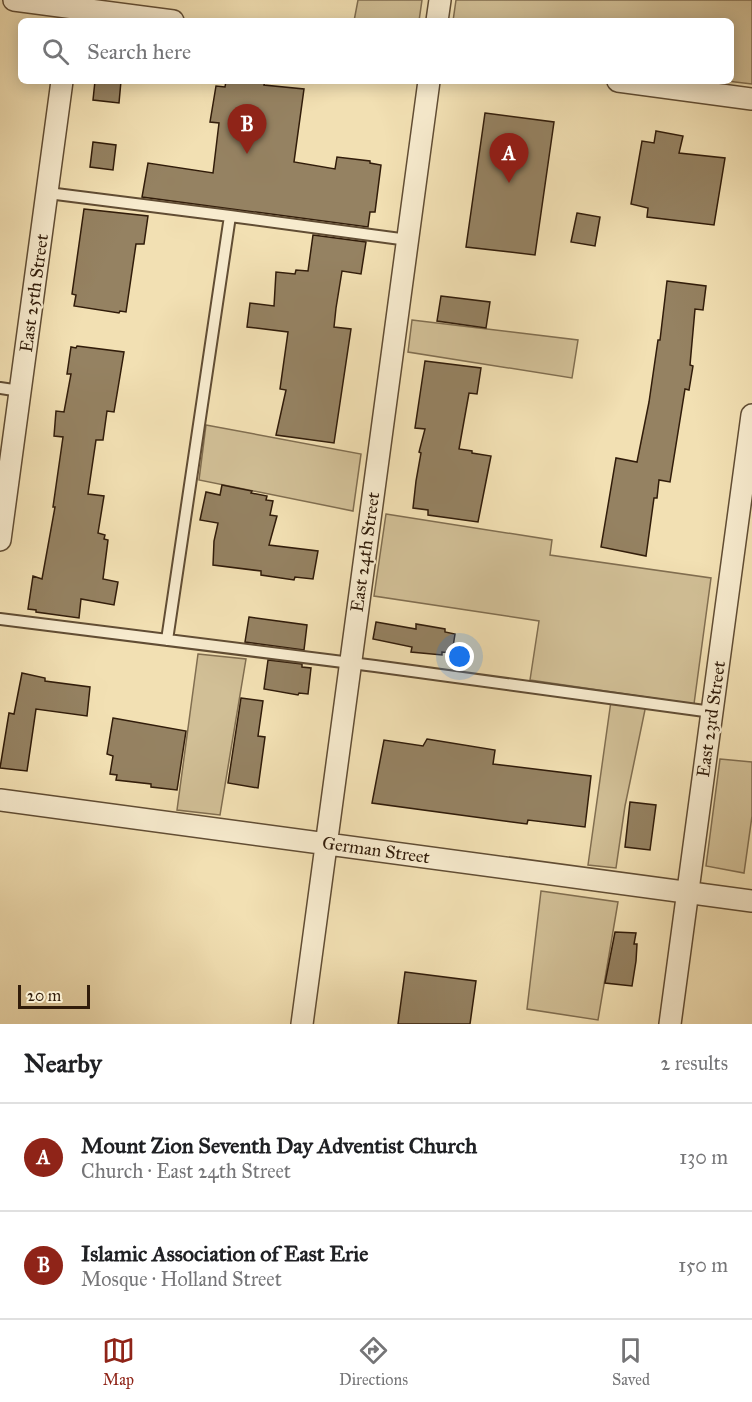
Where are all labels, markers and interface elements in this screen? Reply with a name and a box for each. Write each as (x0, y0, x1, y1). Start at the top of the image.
search box (18, 18, 734, 84)
icon: search (39, 35, 72, 68)
text: Search here (87, 38, 191, 65)
pin: B (228, 104, 266, 154)
pin: A (490, 134, 528, 183)
street label: East 25th Street (15, 232, 53, 354)
street label: East 24th Street (346, 490, 384, 614)
your location (445, 642, 474, 671)
street label: East 23rd Street (692, 659, 730, 779)
street label: German Street (321, 832, 432, 869)
scale bar (18, 982, 90, 1010)
text: 20 m (27, 986, 61, 1005)
text: Nearby (24, 1047, 102, 1079)
text: 2 results (660, 1051, 728, 1075)
text: Mount Zion Seventh Day Adventist Church (81, 1132, 477, 1159)
text: A (37, 1145, 50, 1169)
text: 130 m (679, 1145, 728, 1169)
text: Church · East 24th Street (81, 1159, 291, 1183)
text: Islamic Association of East Erie (81, 1240, 368, 1267)
text: B (37, 1253, 50, 1277)
text: 150 m (678, 1253, 728, 1277)
text: Mosque · Holland Street (81, 1267, 282, 1291)
tab: Map (102, 1334, 135, 1389)
tab: Directions (339, 1334, 408, 1389)
tab: Saved (612, 1334, 650, 1389)

